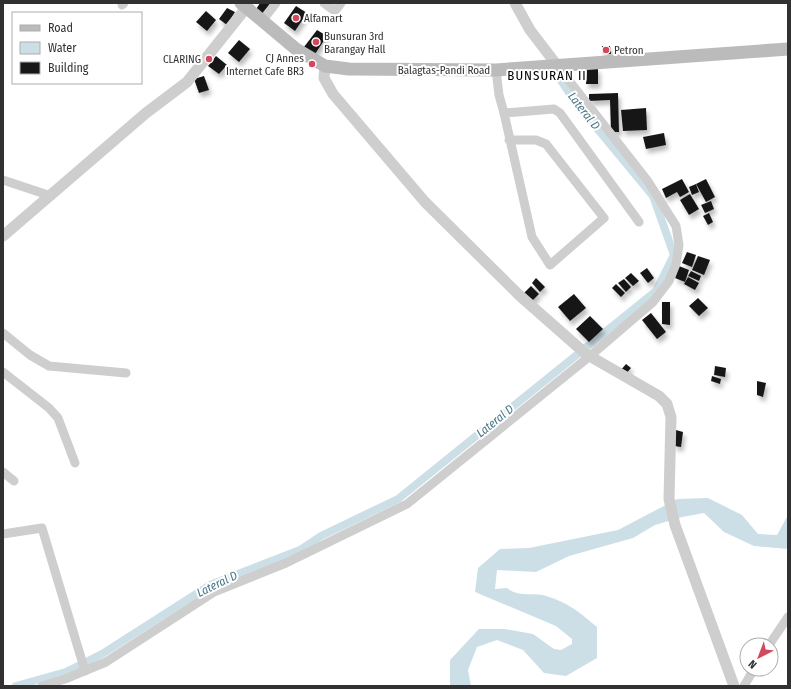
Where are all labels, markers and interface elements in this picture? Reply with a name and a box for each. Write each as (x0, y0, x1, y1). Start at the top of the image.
legend (12, 12, 142, 84)
place label: Alfamart (304, 12, 343, 25)
marker: Alfamart (291, 13, 301, 23)
text: Road (48, 21, 73, 35)
place label: Bunsuran 3rd Barangay Hall (324, 30, 386, 56)
marker: Bunsuran 3rd Barangay Hall (311, 37, 321, 47)
text: Water (48, 41, 77, 55)
place label: Petron (614, 44, 644, 57)
marker: Petron (601, 45, 611, 55)
place label: CJ Annes Internet Cafe BR3 (226, 52, 304, 78)
place label: CLARING (163, 53, 201, 66)
marker: CLARING (204, 54, 214, 64)
marker: CJ Annes Internet Cafe BR3 (307, 59, 317, 69)
text: Building (48, 61, 89, 75)
street label: Balagtas-Pandi Road (398, 64, 490, 77)
district label: BUNSURAN II (507, 68, 587, 83)
water label: Lateral D (565, 90, 603, 132)
water label: Lateral D (474, 402, 516, 440)
water label: Lateral D (194, 568, 240, 600)
north arrow (739, 637, 779, 677)
text: N (746, 657, 759, 671)

